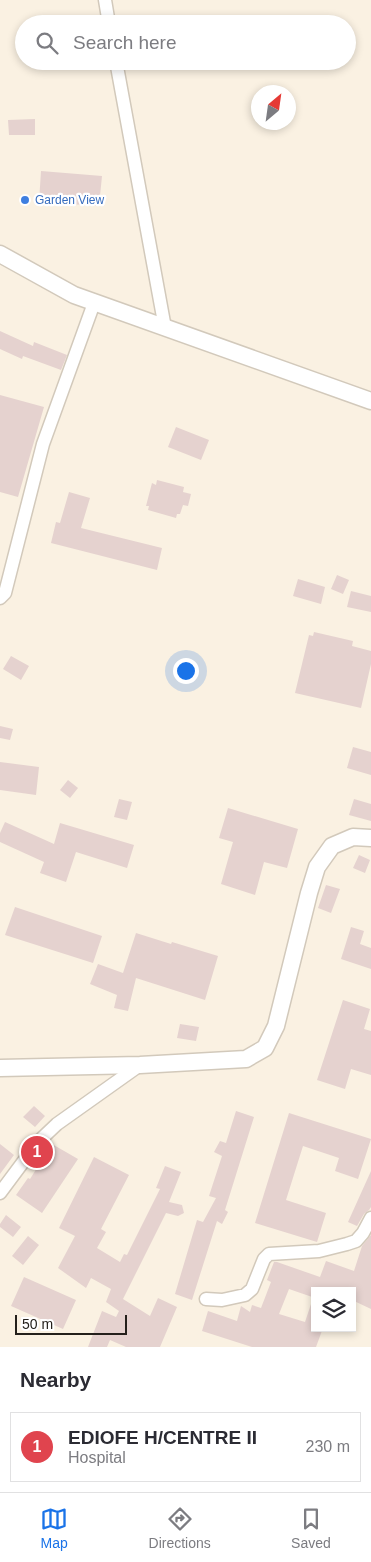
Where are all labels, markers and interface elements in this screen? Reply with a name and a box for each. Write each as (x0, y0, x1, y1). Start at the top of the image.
search box (15, 15, 356, 70)
icon: search (33, 29, 61, 57)
text: Search here (73, 32, 177, 53)
north arrow (251, 85, 296, 130)
place label: Garden View (35, 193, 104, 207)
marker: Garden View (19, 194, 31, 206)
your location (173, 658, 199, 684)
pin: 1 (21, 1133, 53, 1171)
map controls (311, 1287, 356, 1332)
button: layers (311, 1287, 356, 1332)
scale bar (15, 1312, 128, 1335)
text: 50 m (22, 1316, 53, 1332)
text: Nearby (20, 1368, 91, 1391)
text: EDIOFE H/CENTRE II (68, 1427, 257, 1448)
text: 1 (33, 1438, 41, 1455)
text: 230 m (306, 1438, 350, 1455)
text: Hospital (68, 1449, 126, 1466)
tab: Map (40, 1505, 68, 1551)
tab: Directions (149, 1505, 211, 1551)
tab: Saved (291, 1505, 331, 1551)

